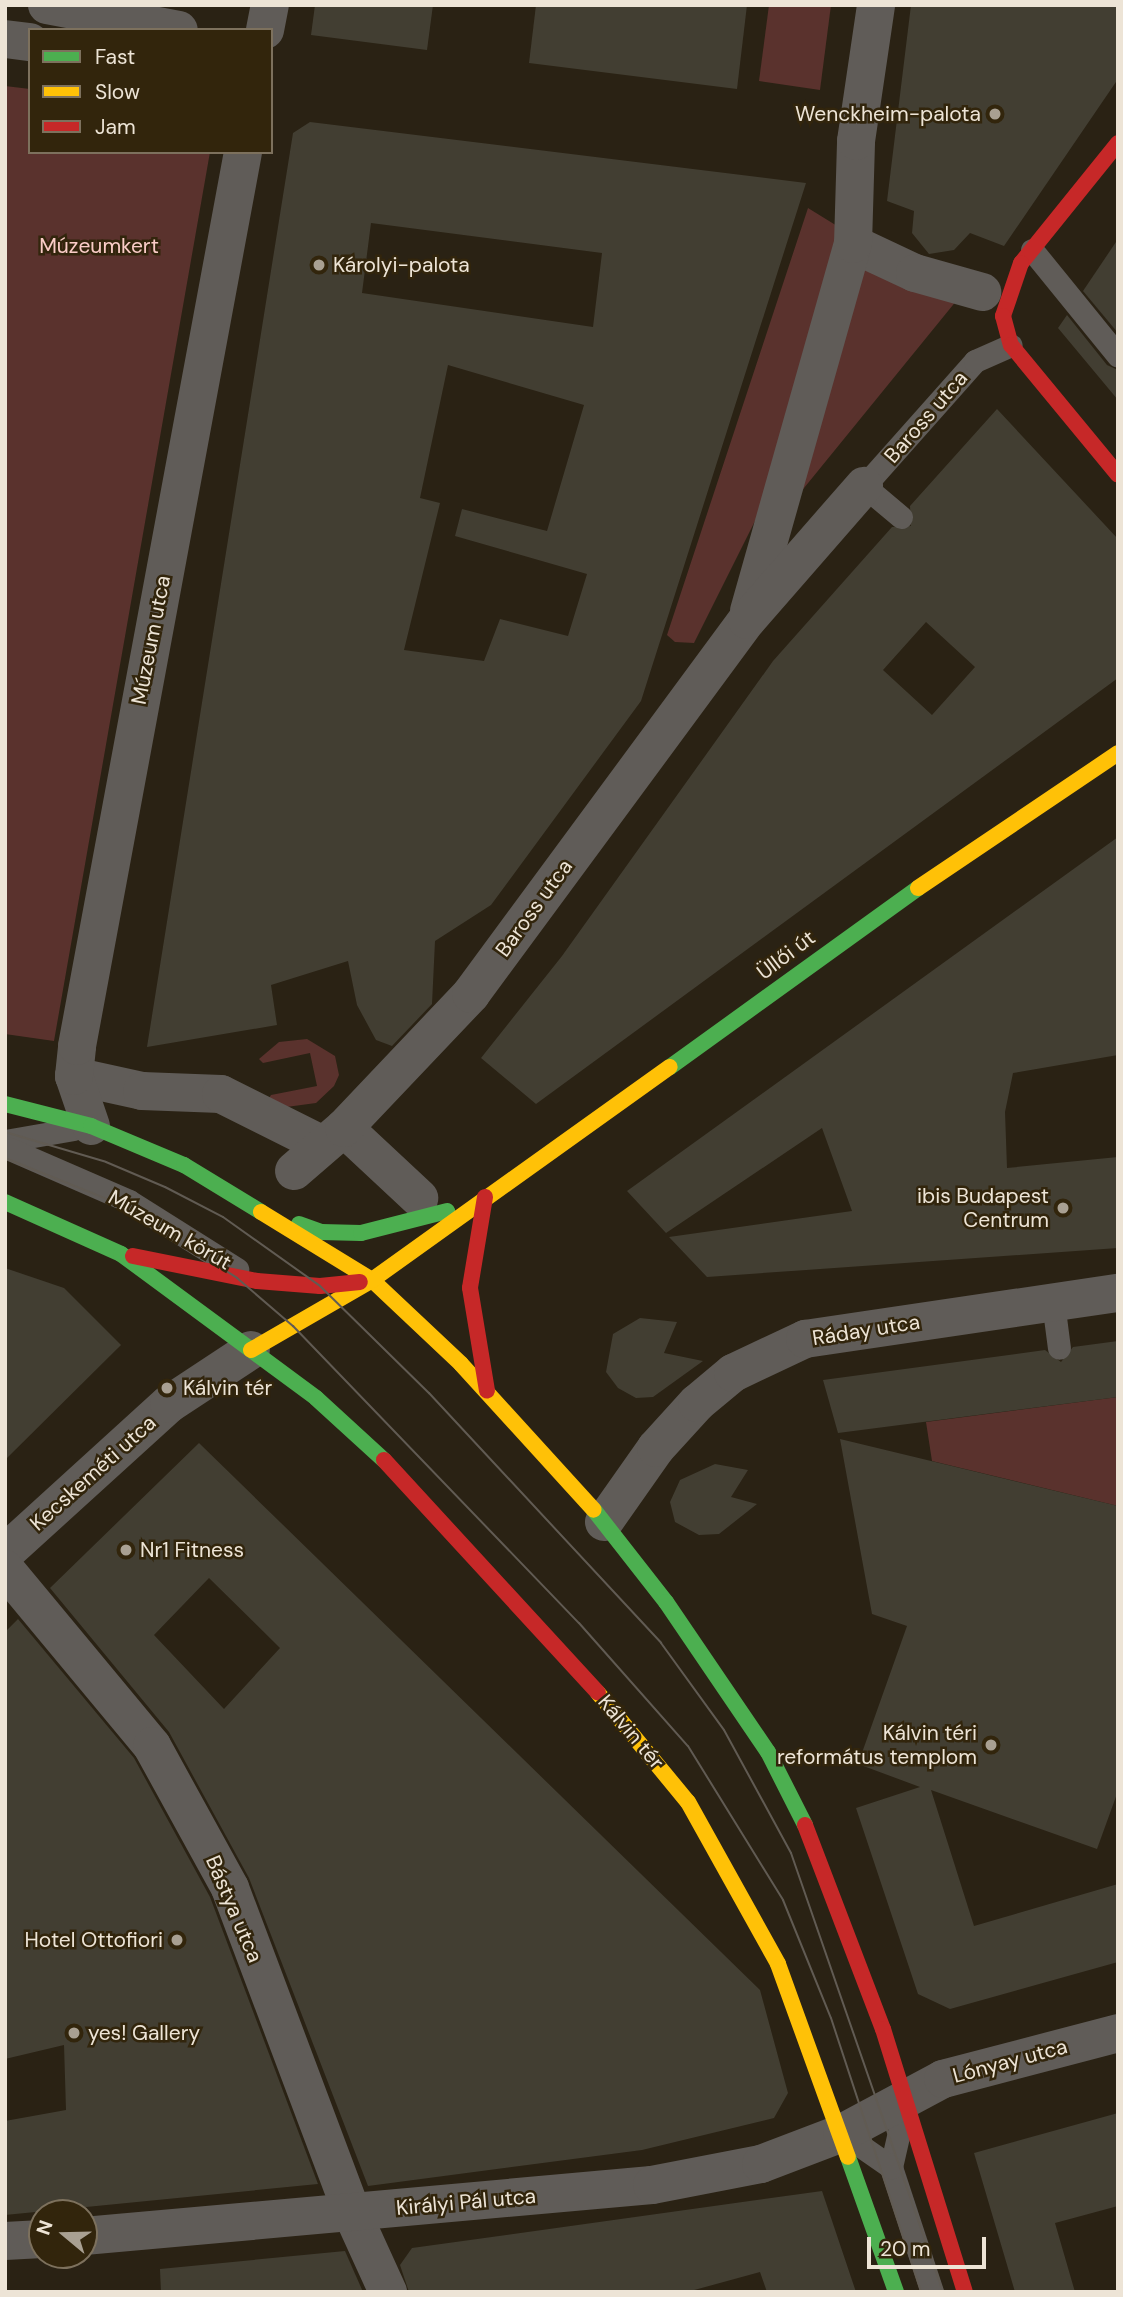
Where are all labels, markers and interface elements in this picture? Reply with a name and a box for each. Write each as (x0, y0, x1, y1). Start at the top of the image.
legend (28, 28, 273, 154)
text: Fast (95, 43, 135, 71)
text: Slow (95, 78, 140, 106)
place label: Wenckheim-palota (795, 101, 981, 127)
marker: Wenckheim-palota (987, 106, 1003, 122)
text: Jam (95, 113, 136, 141)
park label: Múzeumkert (39, 233, 159, 259)
place label: Károlyi-palota (333, 252, 470, 278)
marker: Károlyi-palota (311, 257, 327, 273)
street label: Baross utca (879, 366, 973, 468)
street label: Múzeum utca (126, 573, 176, 707)
street label: Baross utca (490, 854, 578, 962)
street label: Üllői út (752, 925, 820, 985)
place label: ibis Budapest Centrum (917, 1183, 1049, 1233)
street label: Múzeum körút (104, 1185, 236, 1275)
marker: ibis Budapest Centrum (1055, 1200, 1071, 1216)
street label: Ráday utca (810, 1309, 922, 1351)
place label: Kálvin tér (183, 1375, 272, 1401)
marker: Kálvin tér (157, 1378, 177, 1398)
street label: Kecskeméti utca (25, 1410, 161, 1536)
place label: Nr1 Fitness (140, 1537, 244, 1563)
marker: Nr1 Fitness (118, 1542, 134, 1558)
street label: Kálvin tér (593, 1690, 669, 1774)
place label: Kálvin téri református templom (777, 1720, 977, 1770)
marker: Kálvin téri református templom (983, 1737, 999, 1753)
street label: Bástya utca (200, 1852, 268, 1966)
place label: Hotel Ottofiori (25, 1927, 163, 1953)
marker: Hotel Ottofiori (169, 1932, 185, 1948)
place label: yes! Gallery (88, 2020, 200, 2046)
marker: yes! Gallery (66, 2025, 82, 2041)
street label: Lónyay utca (950, 2034, 1070, 2088)
street label: Királyi Pál utca (395, 2183, 537, 2221)
north arrow (28, 2199, 98, 2269)
text: N (30, 2217, 59, 2238)
scale bar (871, 2224, 990, 2268)
text: 20 m (880, 2235, 931, 2263)

